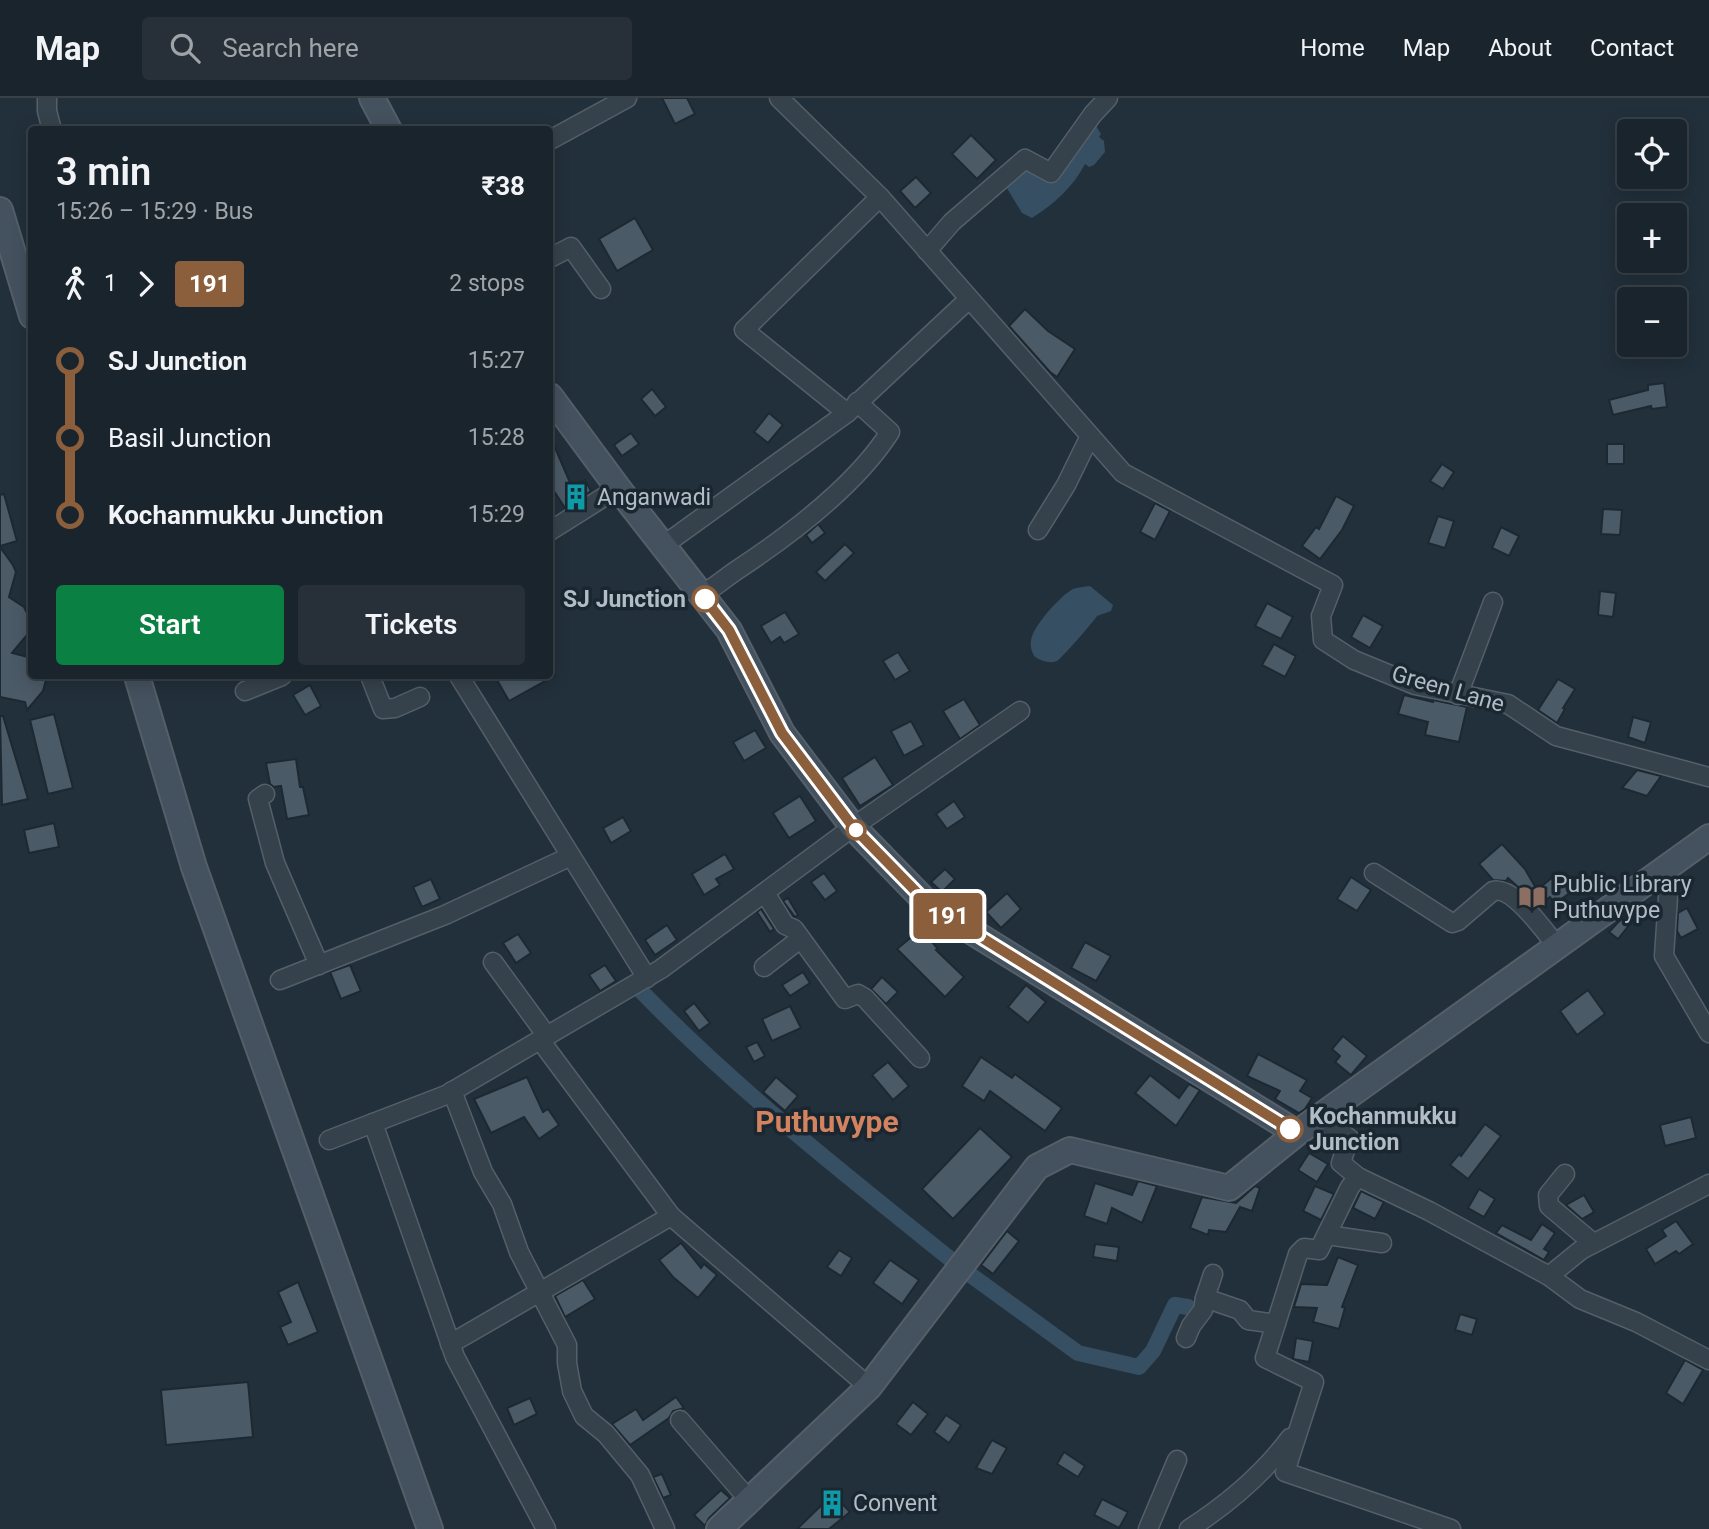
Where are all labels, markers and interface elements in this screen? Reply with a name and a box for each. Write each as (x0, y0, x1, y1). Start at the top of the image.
search box (142, 17, 632, 80)
text: Map (35, 29, 100, 68)
icon: search (166, 29, 204, 67)
text: Search here (222, 33, 359, 63)
text: Home (1300, 34, 1365, 62)
text: Map (1403, 34, 1450, 62)
text: About (1488, 34, 1552, 62)
text: Contact (1590, 34, 1674, 62)
map controls (1617, 119, 1687, 357)
button: locate (1617, 119, 1687, 189)
text: 3 min (56, 150, 151, 194)
text: ₹38 (481, 171, 525, 201)
text: 15:26 – 15:29 · Bus (56, 198, 253, 225)
button: + (1617, 203, 1687, 273)
icon: walk (56, 265, 94, 303)
icon: forward (127, 265, 165, 303)
text: 1 (104, 270, 117, 297)
text: 191 (189, 270, 230, 298)
text: 2 stops (449, 270, 525, 297)
button: − (1617, 287, 1687, 357)
text: SJ Junction (108, 346, 247, 376)
text: 15:27 (468, 347, 525, 374)
text: Basil Junction (108, 423, 272, 453)
text: 15:28 (468, 424, 525, 451)
building icon: Anganwadi (561, 482, 591, 512)
place label: Anganwadi (597, 484, 711, 511)
text: Kochanmukku Junction (108, 500, 383, 530)
text: 15:29 (468, 501, 525, 528)
button: Start (56, 585, 284, 665)
button: Tickets (298, 585, 525, 665)
place label: SJ Junction (563, 586, 686, 613)
marker: SJ Junction (692, 586, 718, 612)
street label: Green Lane (1389, 660, 1507, 718)
unlabelled marker (846, 820, 866, 840)
place label: Public Library Puthuvype (1553, 871, 1692, 924)
library icon: Public Library Puthuvype (1517, 882, 1547, 912)
line badge: 191 (908, 893, 988, 939)
text: 191 (927, 902, 969, 930)
place label: Kochanmukku Junction (1309, 1103, 1457, 1156)
district label: Puthuvype (755, 1104, 899, 1139)
marker: Kochanmukku Junction (1277, 1116, 1303, 1142)
building icon: Convent (817, 1488, 847, 1518)
place label: Convent (853, 1490, 937, 1517)

